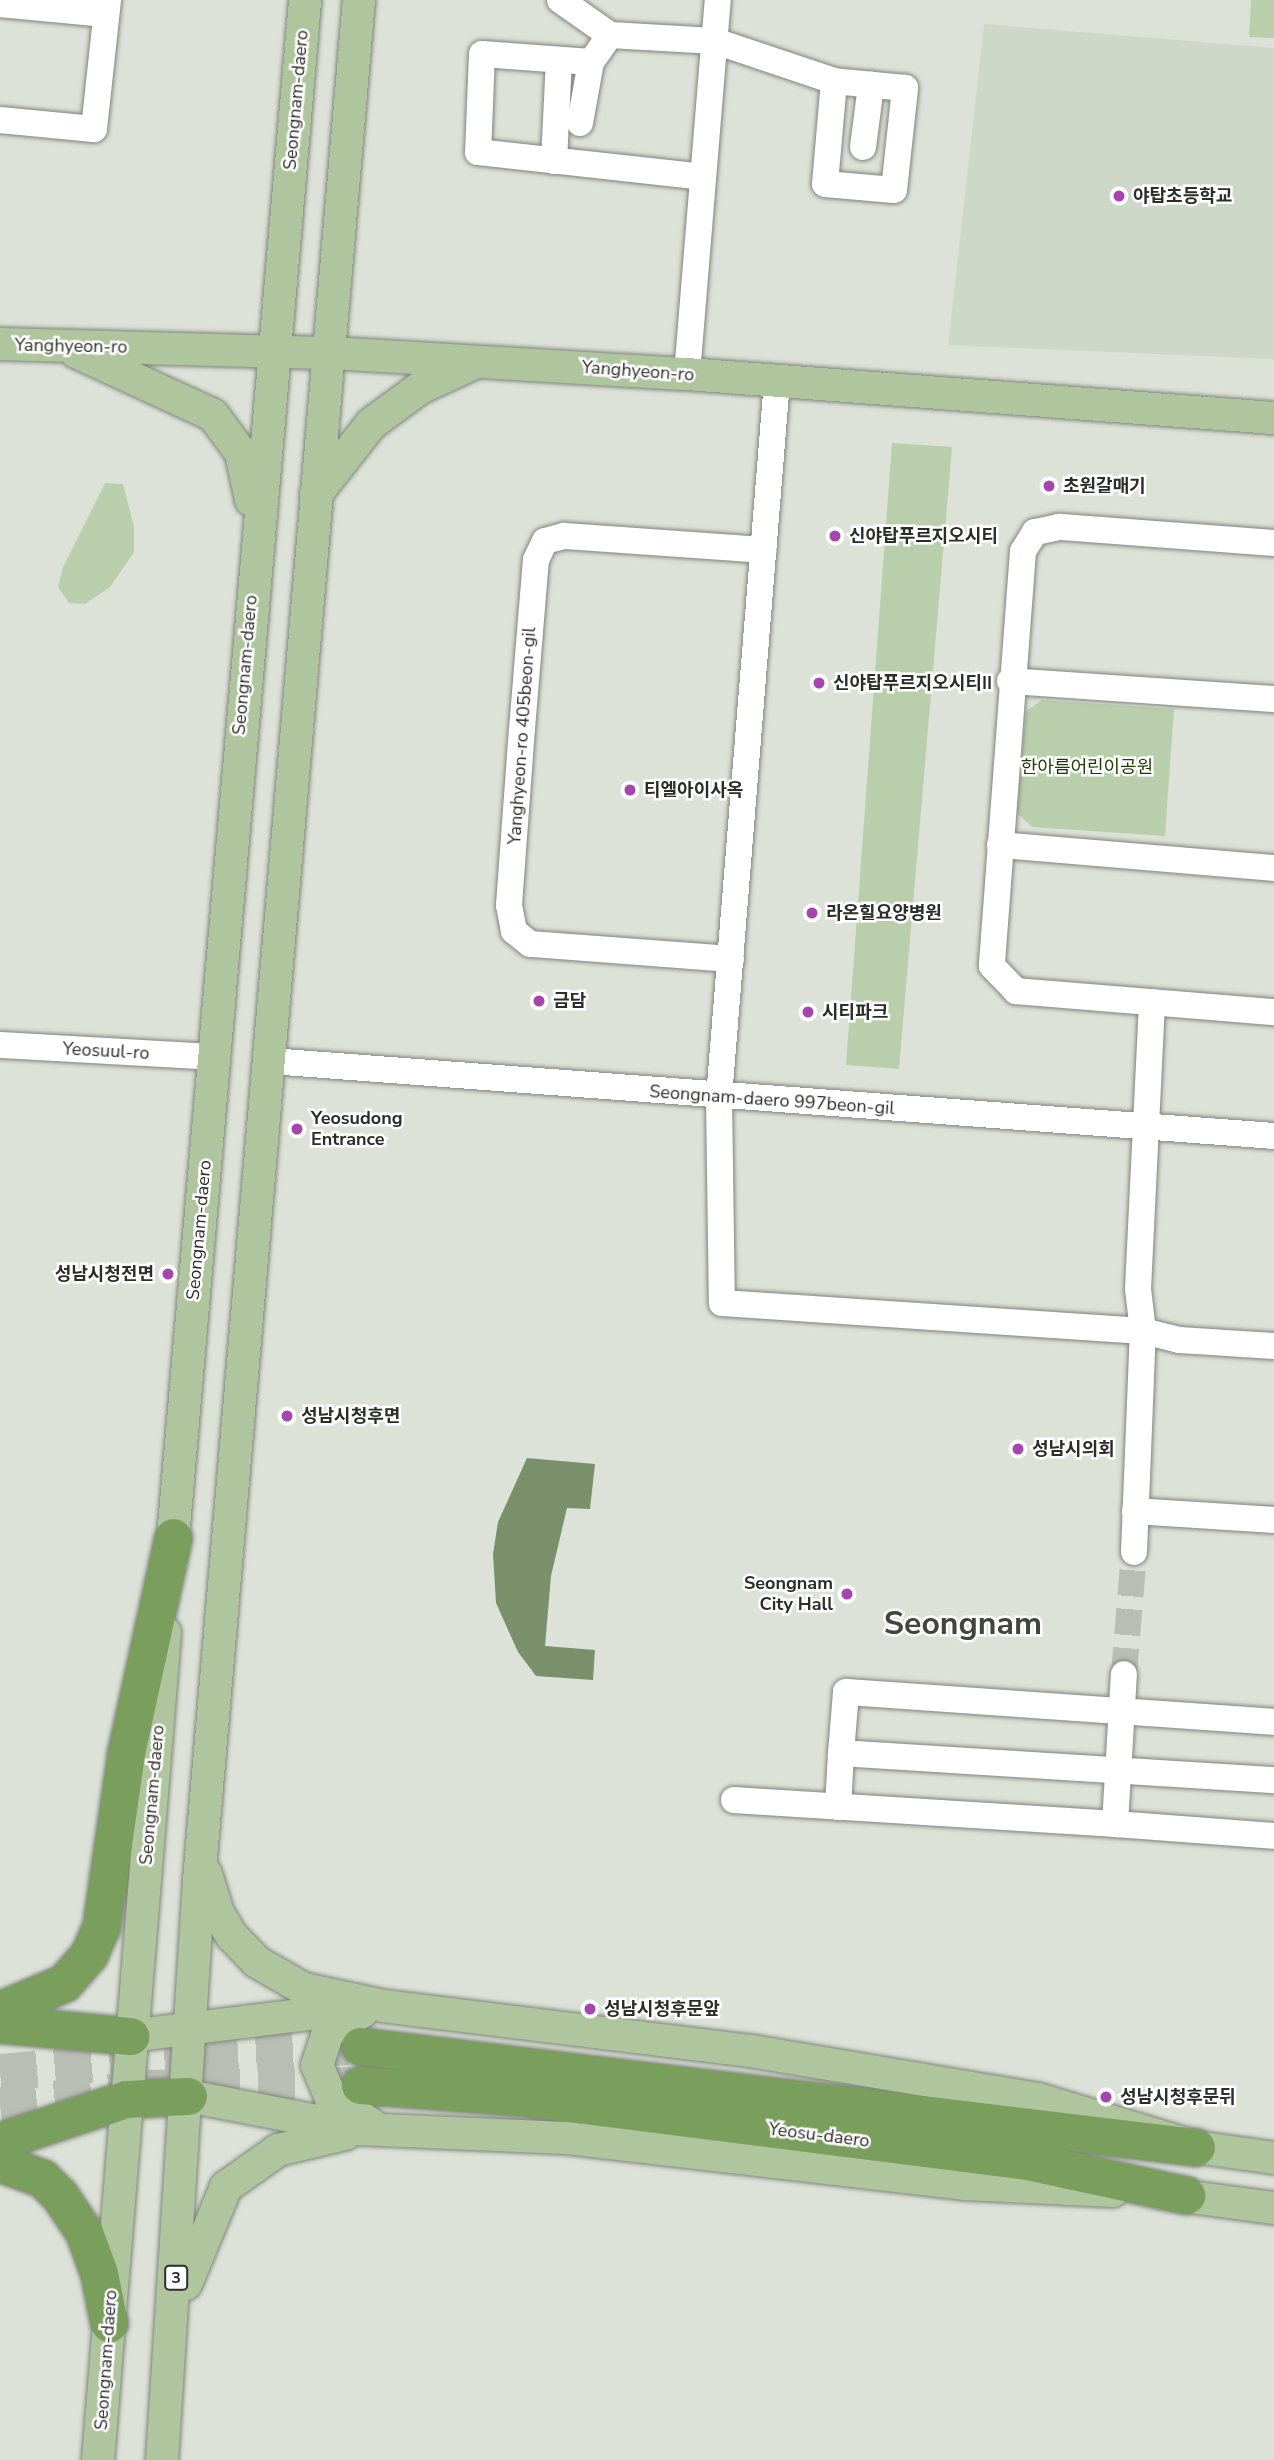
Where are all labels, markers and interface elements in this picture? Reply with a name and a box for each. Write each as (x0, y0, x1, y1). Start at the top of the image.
street label: Seongnam-daero (279, 29, 313, 171)
place label: 야탑초등학교 (1133, 185, 1232, 207)
marker: 야탑초등학교 (1111, 188, 1127, 204)
street label: Yanghyeon-ro (14, 334, 128, 358)
street label: Yanghyeon-ro (581, 356, 695, 386)
place label: 초원갈매기 (1063, 475, 1146, 497)
marker: 초원갈매기 (1041, 478, 1057, 494)
place label: 신야탑푸르지오시티 (849, 525, 998, 547)
marker: 신야탑푸르지오시티 (827, 528, 843, 544)
street label: Seongnam-daero (228, 594, 262, 736)
street label: Yanghyeon-ro 405beon-gil (504, 627, 540, 845)
place label: 신야탑푸르지오시티II (833, 672, 992, 694)
marker: 신야탑푸르지오시티II (811, 675, 827, 691)
park label: 한아름어린이공원 (1021, 756, 1153, 778)
place label: 티엘아이사옥 (644, 779, 743, 801)
marker: 티엘아이사옥 (622, 782, 638, 798)
place label: 라온힐요양병원 (826, 902, 942, 924)
marker: 라온힐요양병원 (804, 905, 820, 921)
place label: 금담 (553, 990, 586, 1012)
marker: 금담 (531, 993, 547, 1009)
place label: 시티파크 (822, 1001, 888, 1023)
marker: 시티파크 (800, 1004, 816, 1020)
street label: Yeosuul-ro (62, 1038, 150, 1064)
street label: Seongnam-daero 997beon-gil (649, 1081, 895, 1119)
place label: Yeosudong Entrance (311, 1108, 403, 1150)
marker: Yeosudong Entrance (289, 1121, 305, 1137)
street label: Seongnam-daero (182, 1159, 216, 1301)
place label: 성남시청전면 (55, 1263, 154, 1285)
marker: 성남시청전면 (160, 1266, 176, 1282)
place label: 성남시청후면 (301, 1405, 400, 1427)
marker: 성남시청후면 (279, 1408, 295, 1424)
place label: 성남시의회 (1032, 1438, 1115, 1460)
marker: 성남시의회 (1010, 1441, 1026, 1457)
place label: Seongnam City Hall (744, 1573, 833, 1616)
marker: Seongnam City Hall (839, 1586, 855, 1602)
district label: Seongnam (884, 1605, 1042, 1643)
street label: Seongnam-daero (135, 1724, 169, 1866)
place label: 성남시청후문앞 (604, 1998, 720, 2020)
marker: 성남시청후문앞 (582, 2001, 598, 2017)
place label: 성남시청후문뒤 (1120, 2086, 1236, 2108)
marker: 성남시청후문뒤 (1098, 2089, 1114, 2105)
street label: Yeosu-daero (767, 2118, 871, 2152)
road number: 3 (164, 2266, 188, 2290)
street label: Seongnam-daero (90, 2289, 122, 2431)

